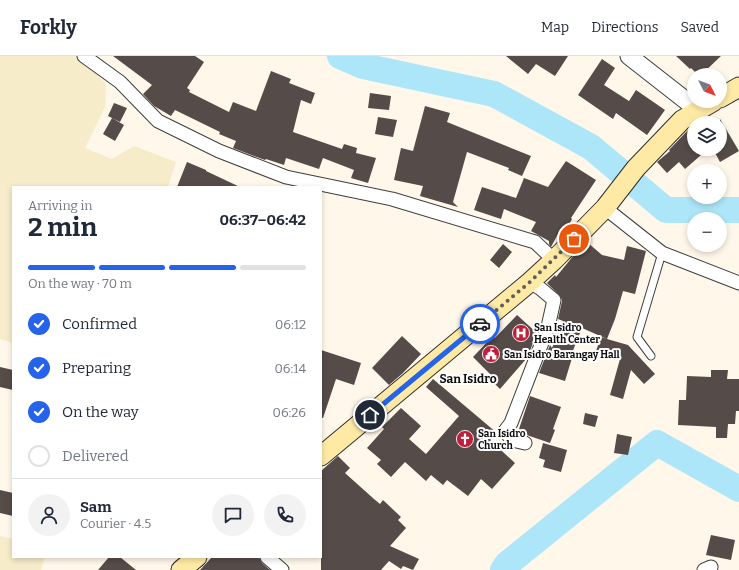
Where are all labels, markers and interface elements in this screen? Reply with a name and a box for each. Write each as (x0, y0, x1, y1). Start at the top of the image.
text: Forkly (20, 16, 77, 39)
text: Map (541, 19, 569, 36)
text: Directions (591, 19, 659, 36)
text: Saved (681, 19, 719, 36)
north arrow (687, 68, 727, 108)
map controls (687, 68, 727, 252)
button: layers (687, 116, 727, 156)
button: + (687, 164, 727, 204)
text: Arriving in (28, 198, 93, 213)
text: 06:37–06:42 (220, 211, 306, 229)
text: 2 min (28, 212, 97, 243)
button: − (687, 212, 727, 252)
pin (557, 222, 591, 256)
icon: bag (563, 228, 585, 250)
text: On the way · 70 m (28, 276, 132, 291)
courier (460, 304, 500, 344)
icon: check (28, 313, 50, 335)
icon: car (469, 313, 491, 335)
text: Confirmed (62, 315, 137, 333)
text: 06:12 (275, 317, 306, 332)
place label: San Isidro Health Center (534, 322, 600, 346)
hospital icon: San Isidro Health Center (511, 323, 531, 343)
public building icon: San Isidro Barangay Hall (481, 344, 501, 364)
place label: San Isidro Barangay Hall (504, 349, 620, 361)
icon: check (28, 357, 50, 379)
text: Preparing (62, 359, 131, 377)
text: 06:14 (274, 361, 306, 376)
district label: San Isidro (439, 372, 497, 386)
pin (353, 398, 387, 432)
icon: check (28, 401, 50, 423)
text: On the way (62, 403, 139, 421)
icon: home (359, 404, 381, 426)
text: 06:26 (273, 405, 306, 420)
place label: San Isidro Church (478, 428, 526, 452)
church icon: San Isidro Church (455, 429, 475, 449)
text: Delivered (62, 447, 129, 465)
button: person (28, 494, 70, 536)
button: chat (212, 494, 254, 536)
button: phone (264, 494, 306, 536)
text: Sam (80, 498, 112, 516)
text: Courier · 4.5 (80, 516, 151, 531)

